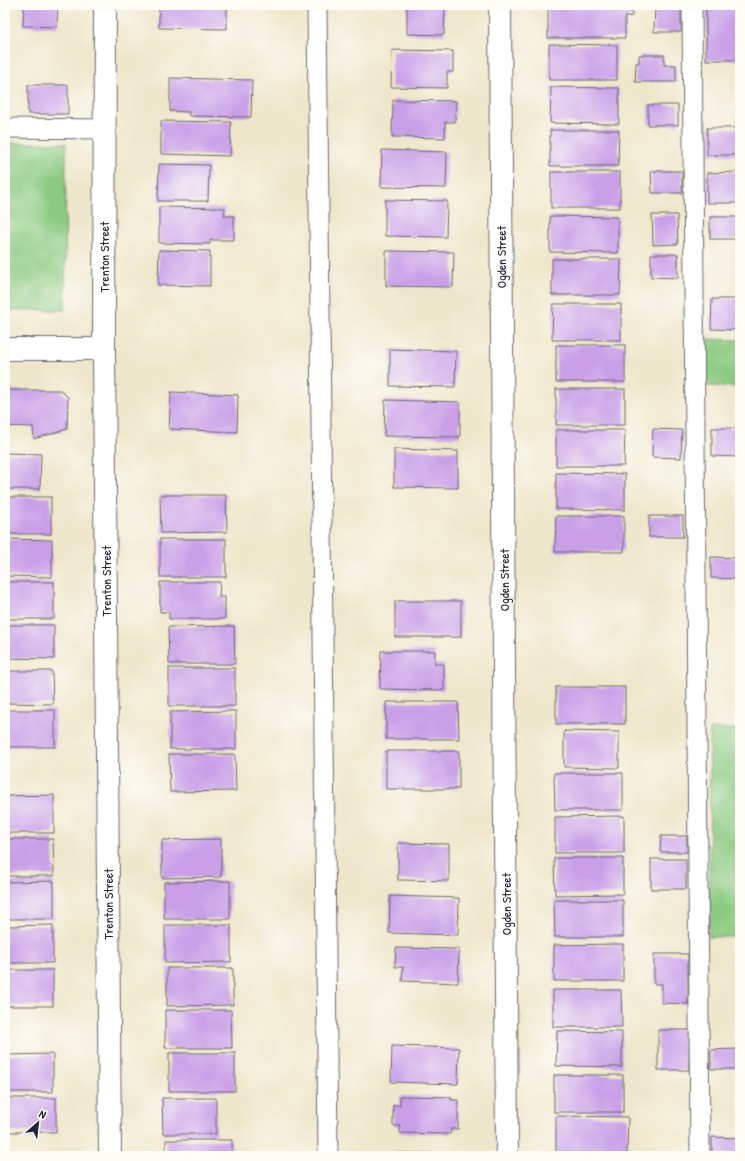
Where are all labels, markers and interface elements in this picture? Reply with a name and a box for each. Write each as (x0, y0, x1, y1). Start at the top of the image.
street label: Trenton Street (95, 221, 113, 292)
street label: Ogden Street (492, 225, 510, 288)
street label: Trenton Street (97, 545, 115, 616)
street label: Ogden Street (495, 548, 513, 611)
street label: Trenton Street (99, 868, 117, 939)
street label: Ogden Street (497, 872, 515, 935)
north arrow (18, 1103, 58, 1143)
text: N (37, 1107, 49, 1122)

